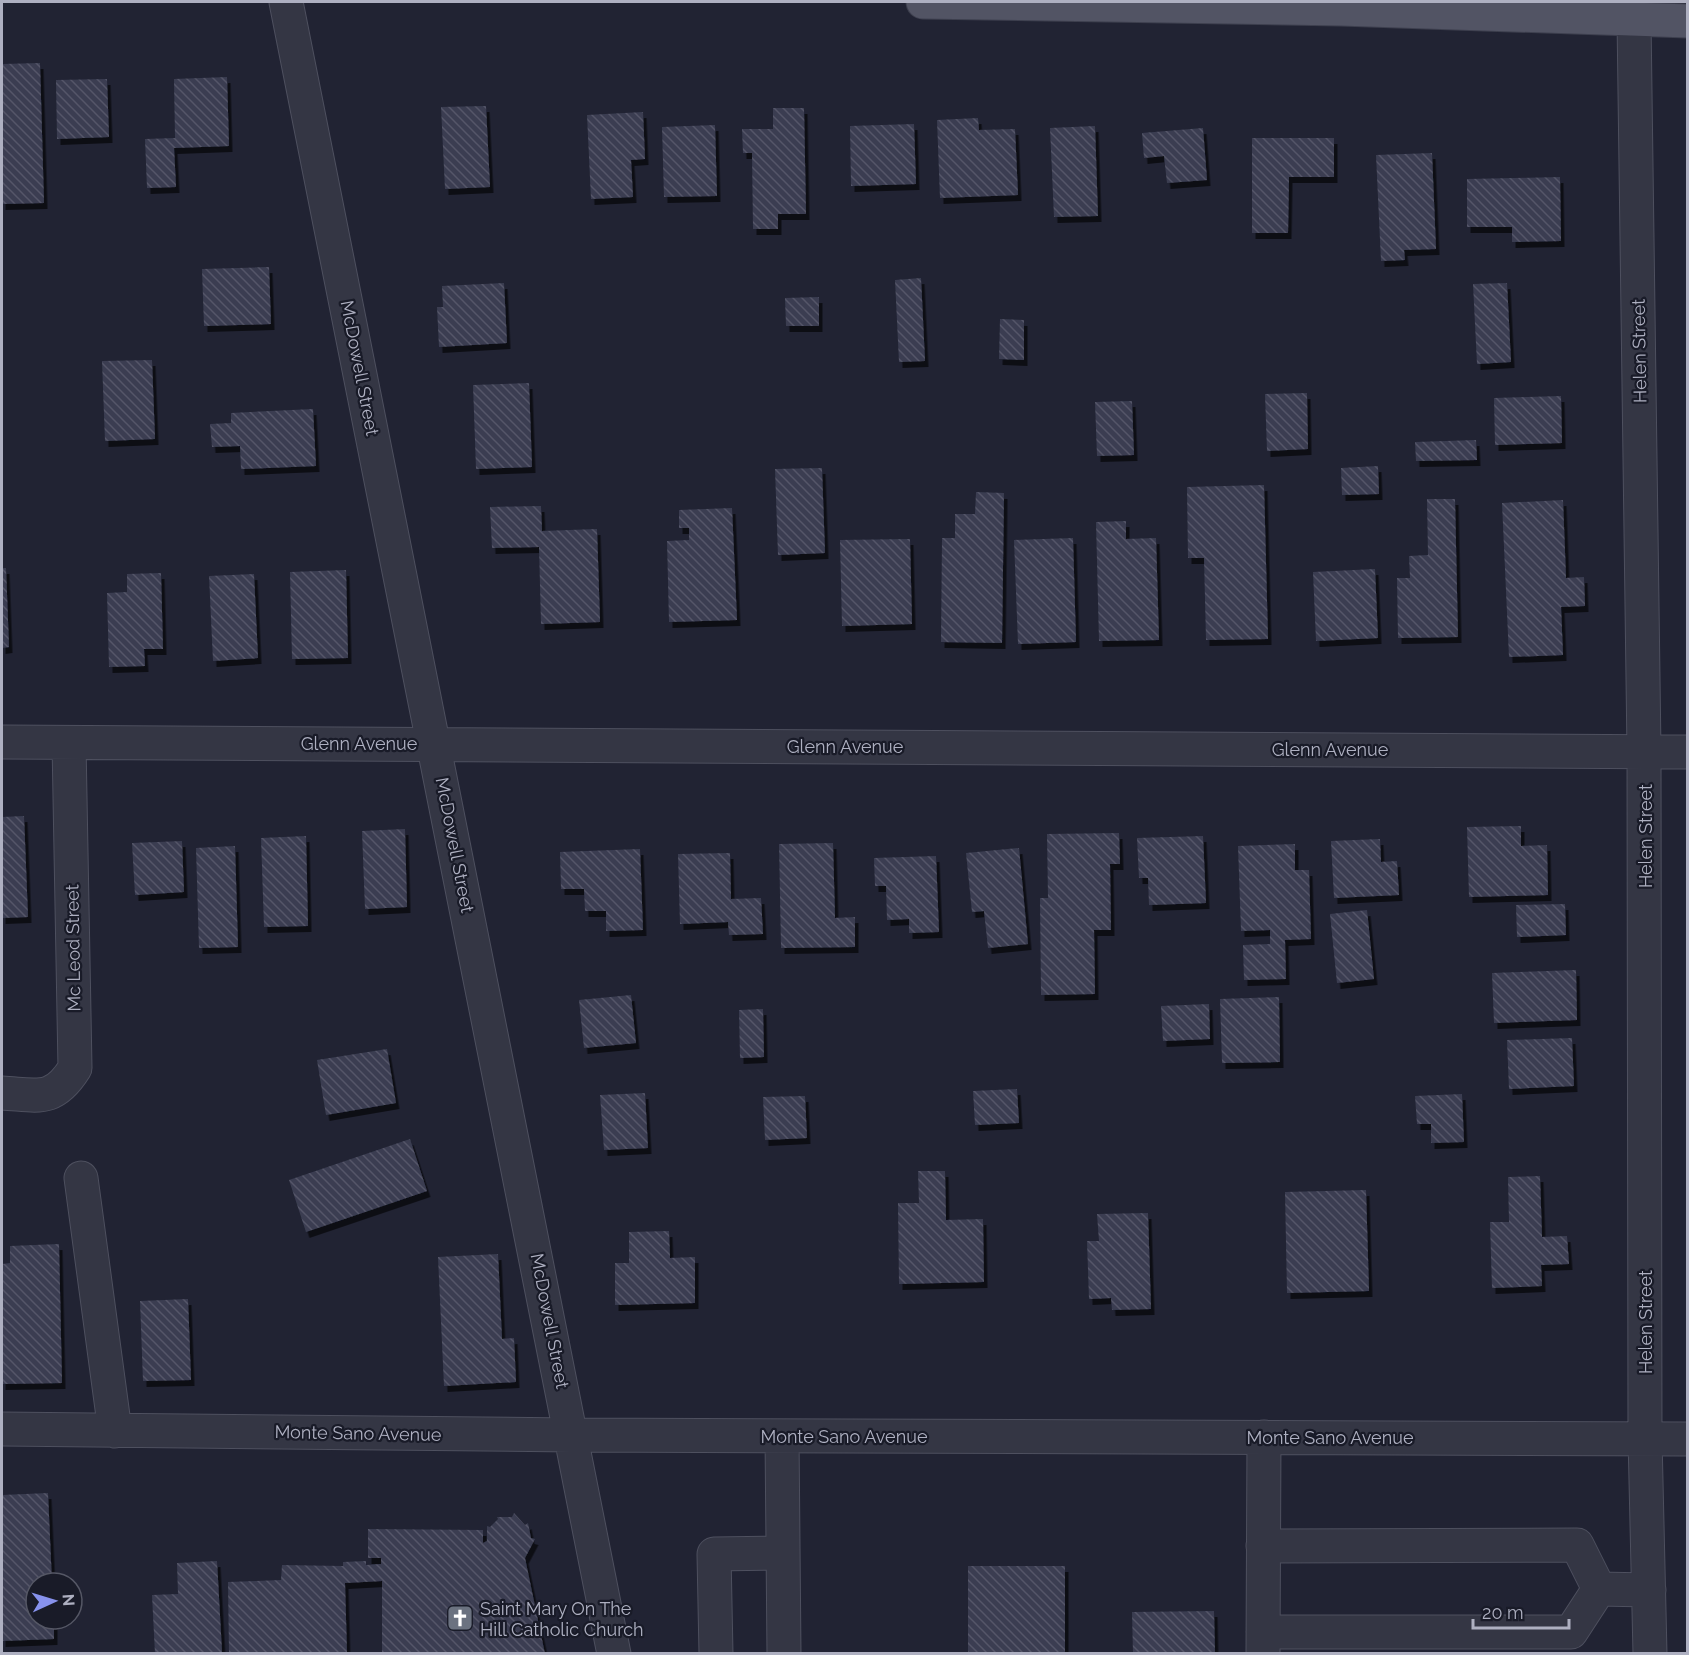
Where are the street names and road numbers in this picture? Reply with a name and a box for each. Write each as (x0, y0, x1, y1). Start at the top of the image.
street label: McDowell Street (337, 299, 383, 437)
street label: Helen Street (1628, 299, 1650, 403)
street label: Glenn Avenue (301, 733, 418, 754)
street label: Glenn Avenue (787, 736, 904, 757)
street label: Glenn Avenue (1272, 739, 1389, 760)
street label: McDowell Street (432, 776, 478, 914)
street label: Helen Street (1635, 784, 1656, 888)
street label: Mc Leod Street (61, 884, 85, 1012)
street label: McDowell Street (527, 1252, 573, 1390)
street label: Helen Street (1635, 1270, 1656, 1374)
street label: Monte Sano Avenue (274, 1421, 442, 1445)
street label: Monte Sano Avenue (761, 1426, 928, 1447)
street label: Monte Sano Avenue (1247, 1427, 1414, 1448)

